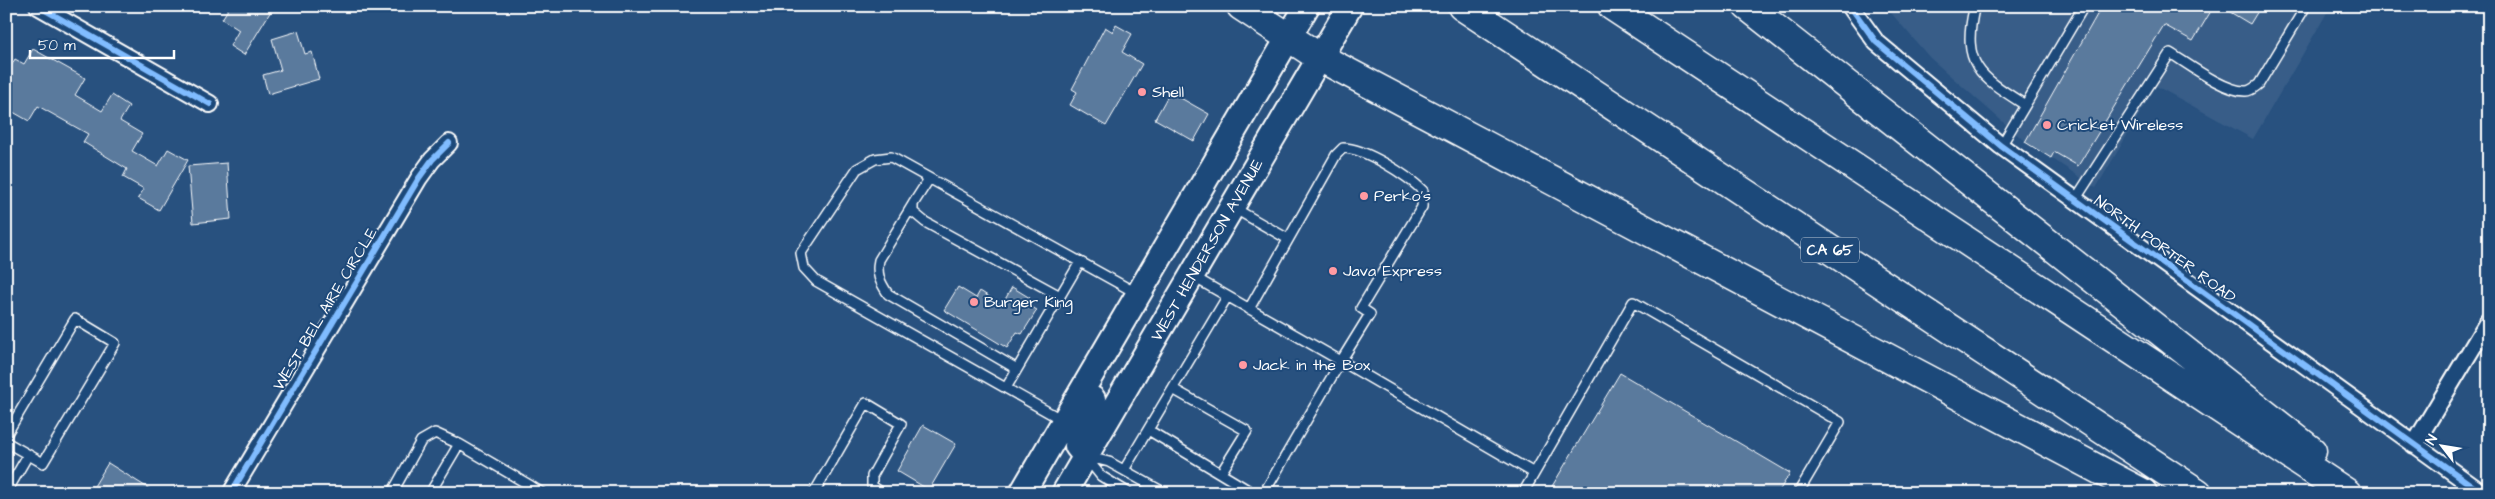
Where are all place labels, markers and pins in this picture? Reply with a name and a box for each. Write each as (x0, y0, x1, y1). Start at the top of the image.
place label: Shell (1152, 81, 1184, 103)
marker: Shell (1136, 86, 1148, 98)
place label: Cricket Wireless (2057, 114, 2183, 136)
marker: Cricket Wireless (2041, 119, 2053, 131)
place label: Perko's (1374, 185, 1431, 207)
marker: Perko's (1358, 190, 1370, 202)
place label: Java Express (1343, 260, 1442, 282)
marker: Java Express (1327, 265, 1339, 277)
place label: Burger King (984, 291, 1073, 314)
marker: Burger King (968, 296, 980, 308)
place label: Jack in the Box (1253, 354, 1371, 376)
marker: Jack in the Box (1237, 359, 1249, 371)

